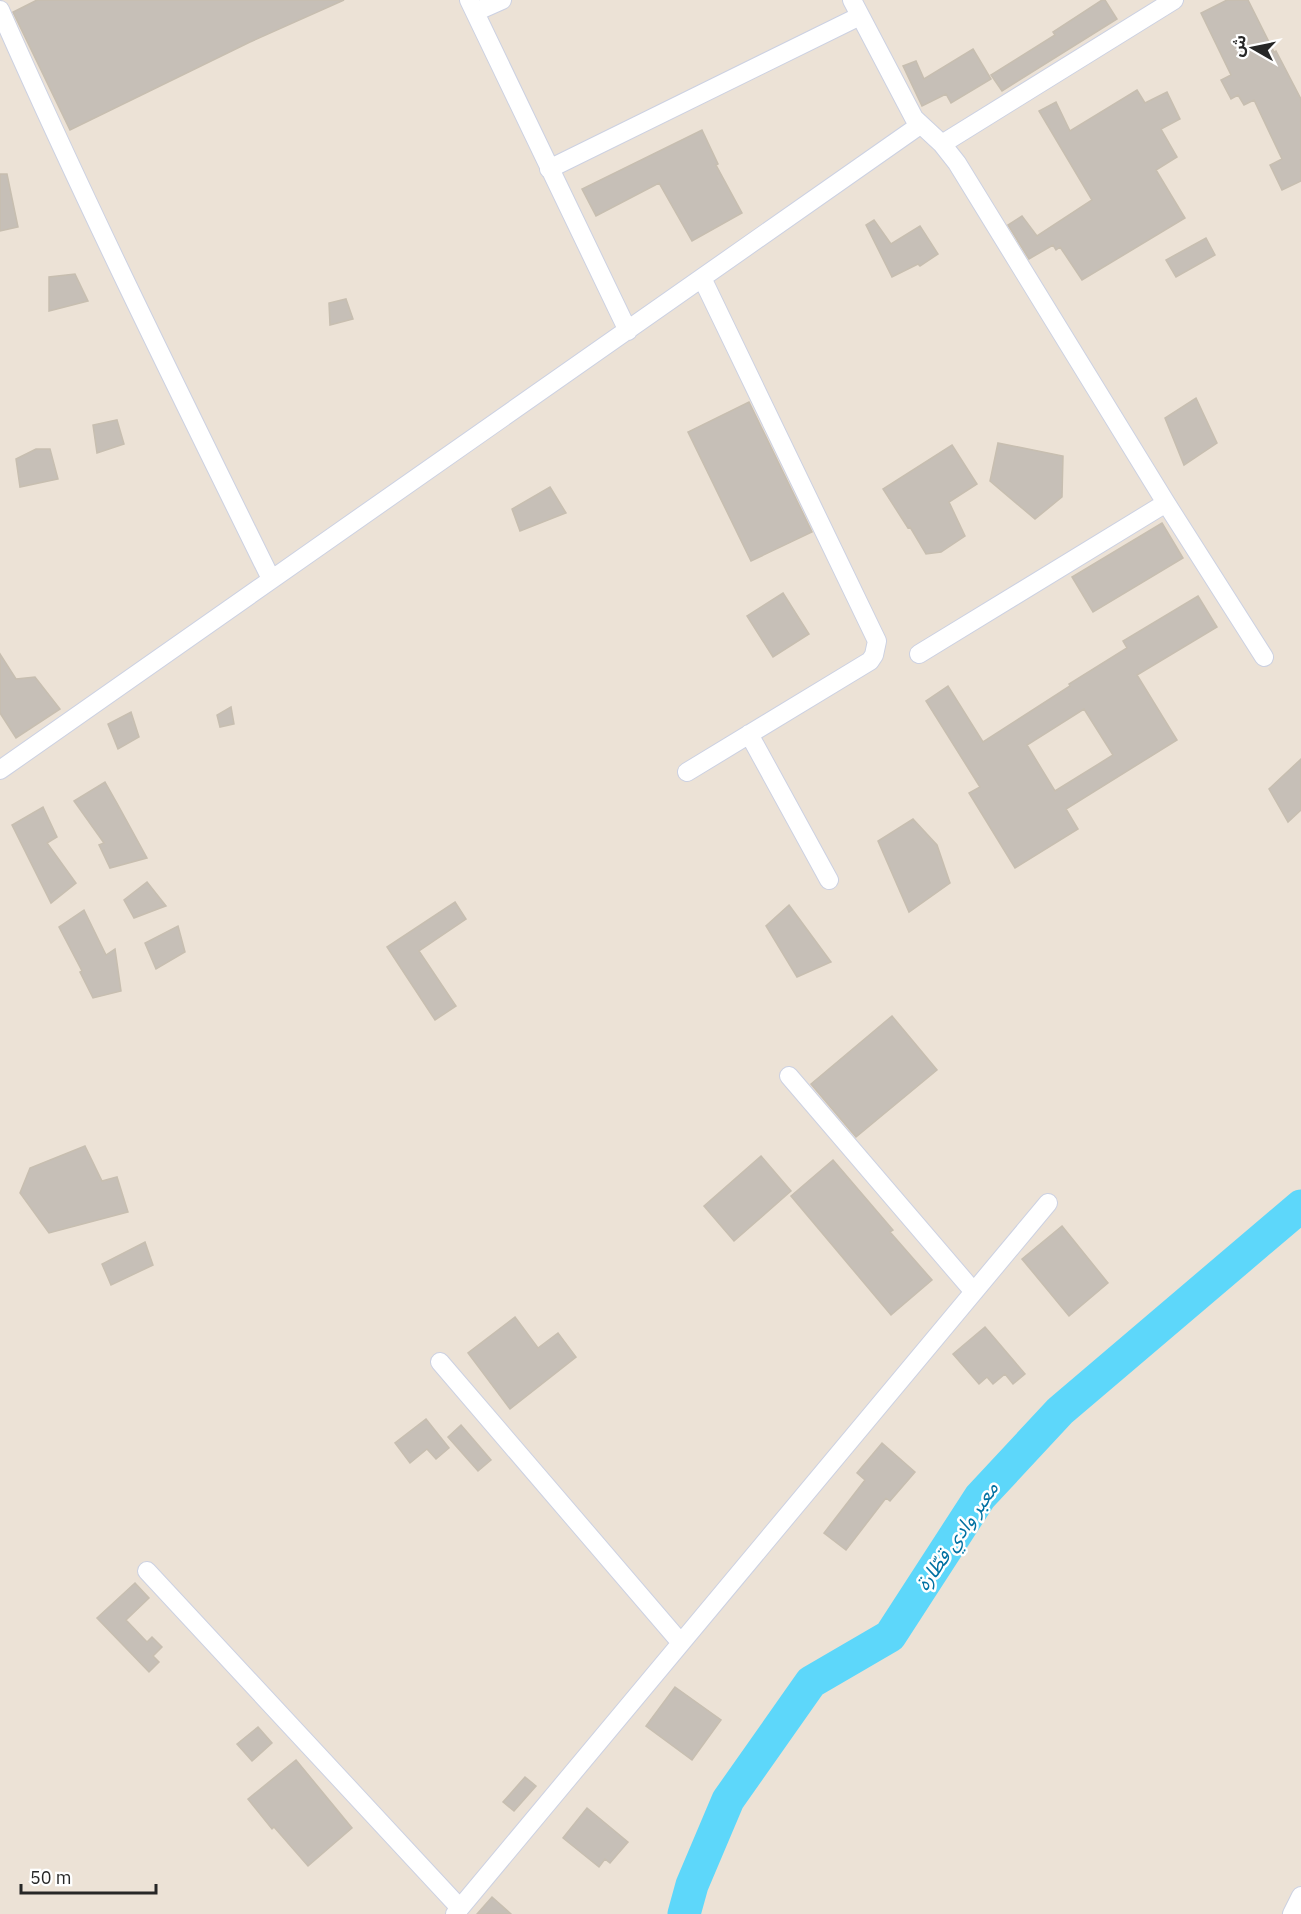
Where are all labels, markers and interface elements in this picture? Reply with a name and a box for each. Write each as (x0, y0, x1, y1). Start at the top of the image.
north arrow (1223, 18, 1283, 78)
text: ش (1227, 33, 1250, 58)
water label: معبر وادي قطّارة (909, 1475, 1007, 1597)
scale bar (21, 1857, 156, 1895)
text: 50 m (30, 1866, 72, 1889)

